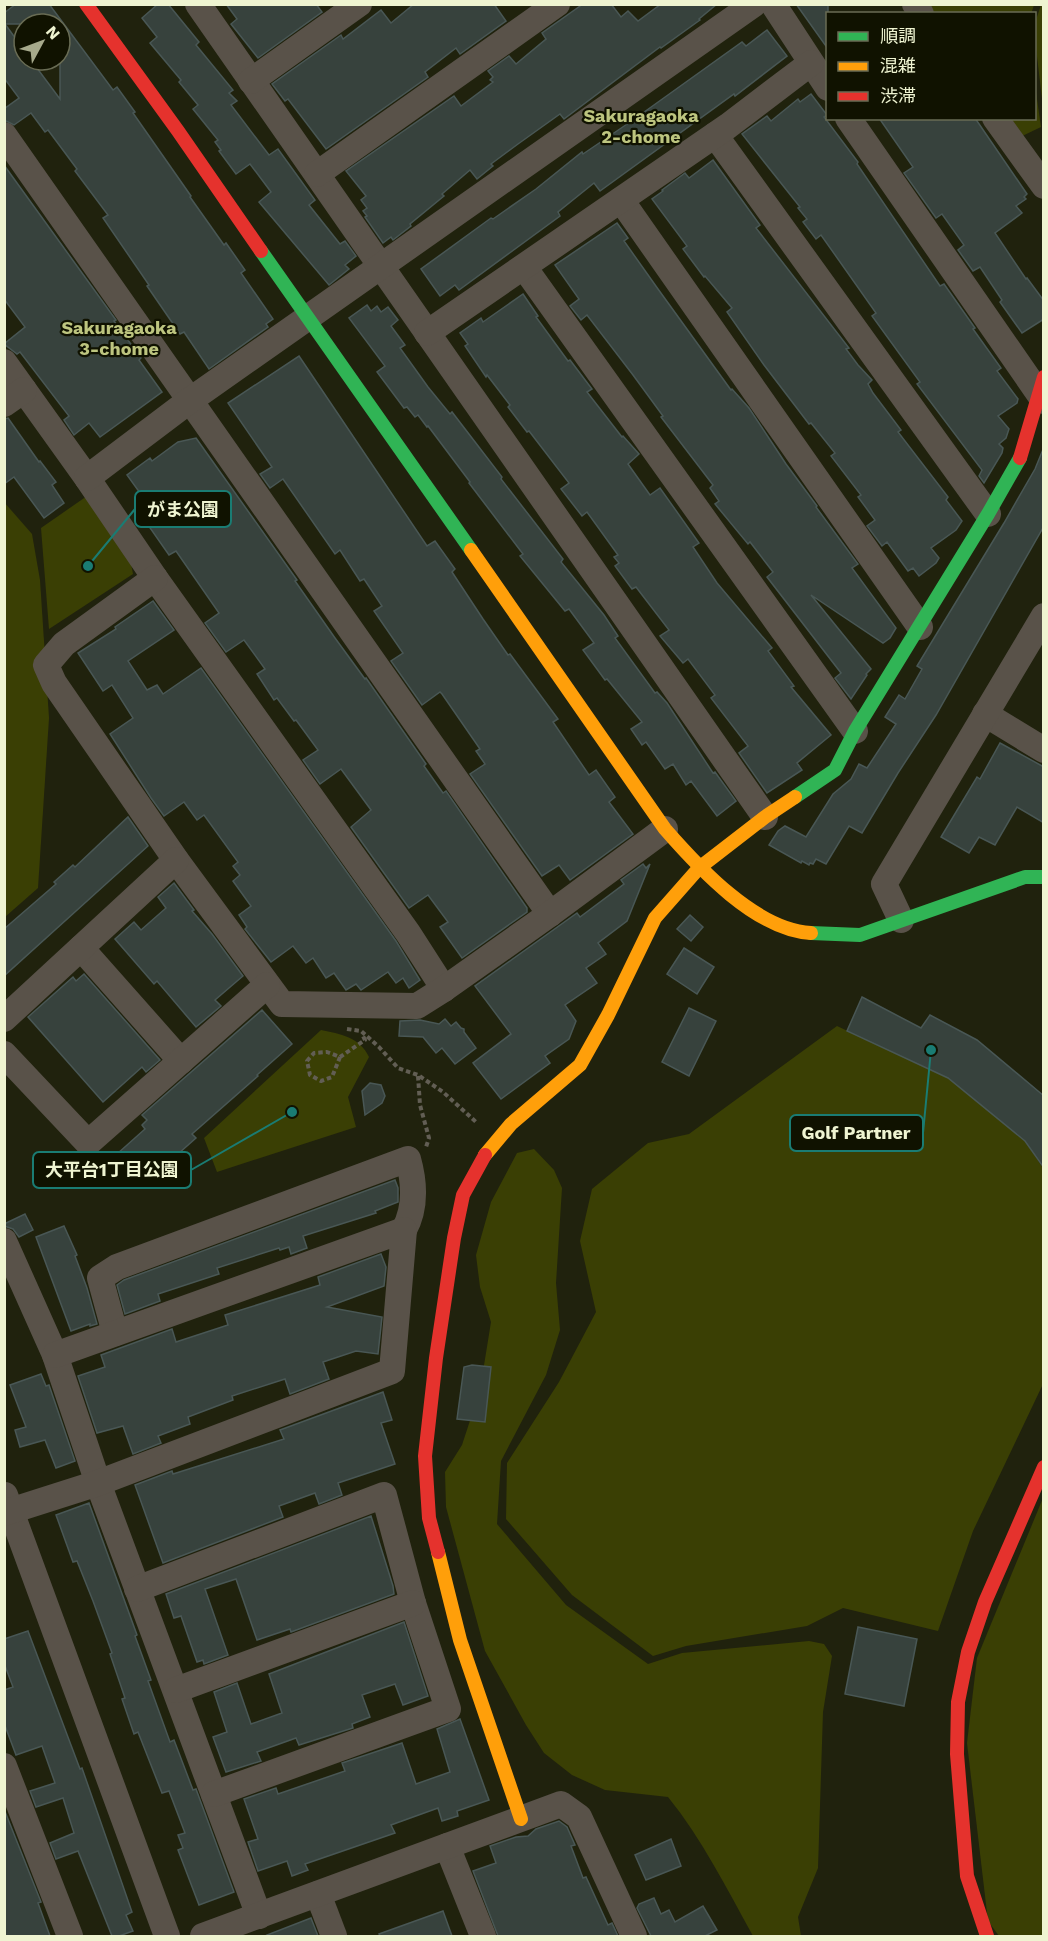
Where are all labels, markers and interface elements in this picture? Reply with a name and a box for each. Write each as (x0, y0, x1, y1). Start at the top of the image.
north arrow (12, 12, 72, 72)
legend (826, 12, 1036, 120)
text: N (42, 22, 64, 43)
text: 順調 (880, 25, 916, 46)
text: 混雑 (880, 55, 916, 76)
text: 渋滞 (880, 85, 916, 106)
district label: Sakuragaoka 2-chome (583, 105, 699, 147)
district label: Sakuragaoka 3-chome (61, 317, 177, 359)
callout: がま公園 (135, 491, 231, 527)
text: がま公園 (147, 499, 219, 520)
callout: Golf Partner (790, 1115, 923, 1151)
text: Golf Partner (801, 1122, 911, 1143)
callout: 大平台1丁目公園 (33, 1152, 191, 1188)
text: 大平台1丁目公園 (45, 1159, 179, 1180)

